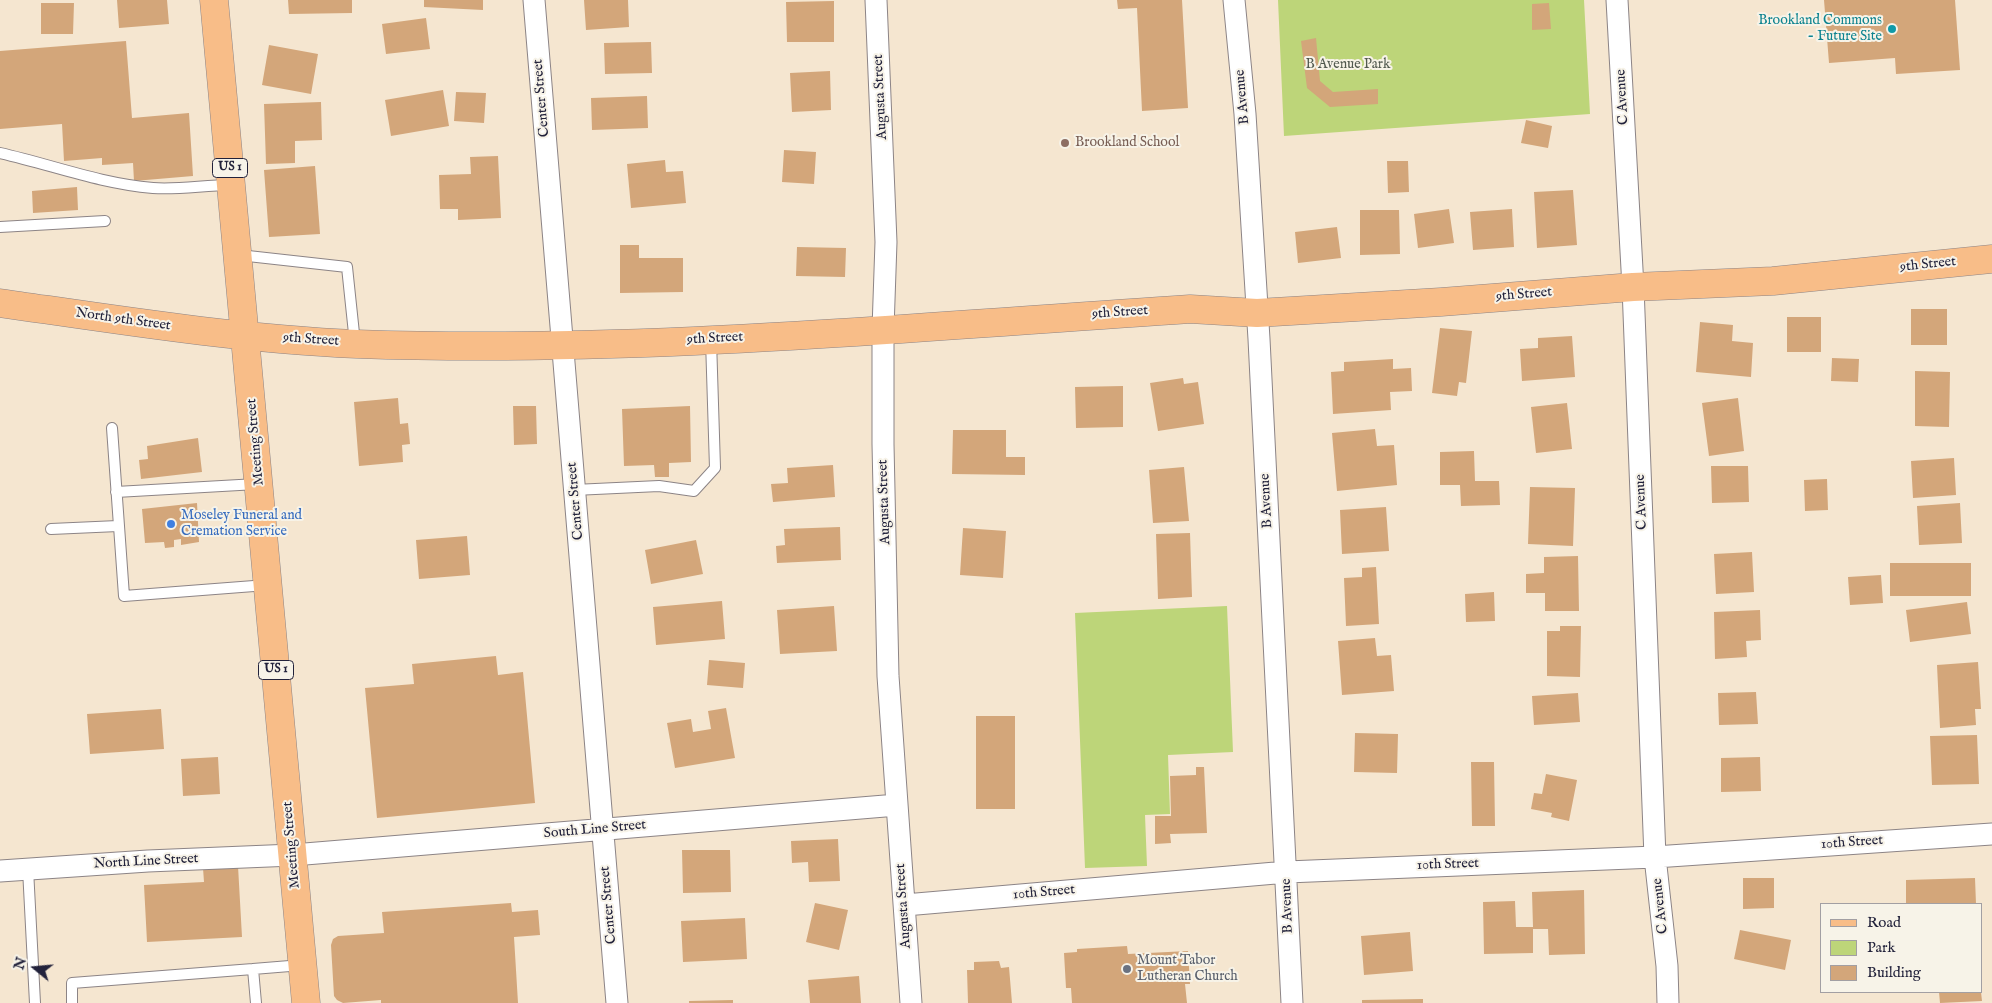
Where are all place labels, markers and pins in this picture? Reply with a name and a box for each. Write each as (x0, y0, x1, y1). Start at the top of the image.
place label: Brookland Commons - Future Site (1758, 13, 1882, 46)
marker: Brookland Commons - Future Site (1886, 23, 1898, 35)
place label: Brookland School (1075, 135, 1179, 151)
marker: Brookland School (1059, 137, 1071, 149)
place label: Moseley Funeral and Cremation Service (181, 508, 302, 540)
marker: Moseley Funeral and Cremation Service (165, 518, 177, 530)
place label: Mount Tabor Lutheran Church (1137, 953, 1238, 986)
marker: Mount Tabor Lutheran Church (1121, 963, 1133, 975)

